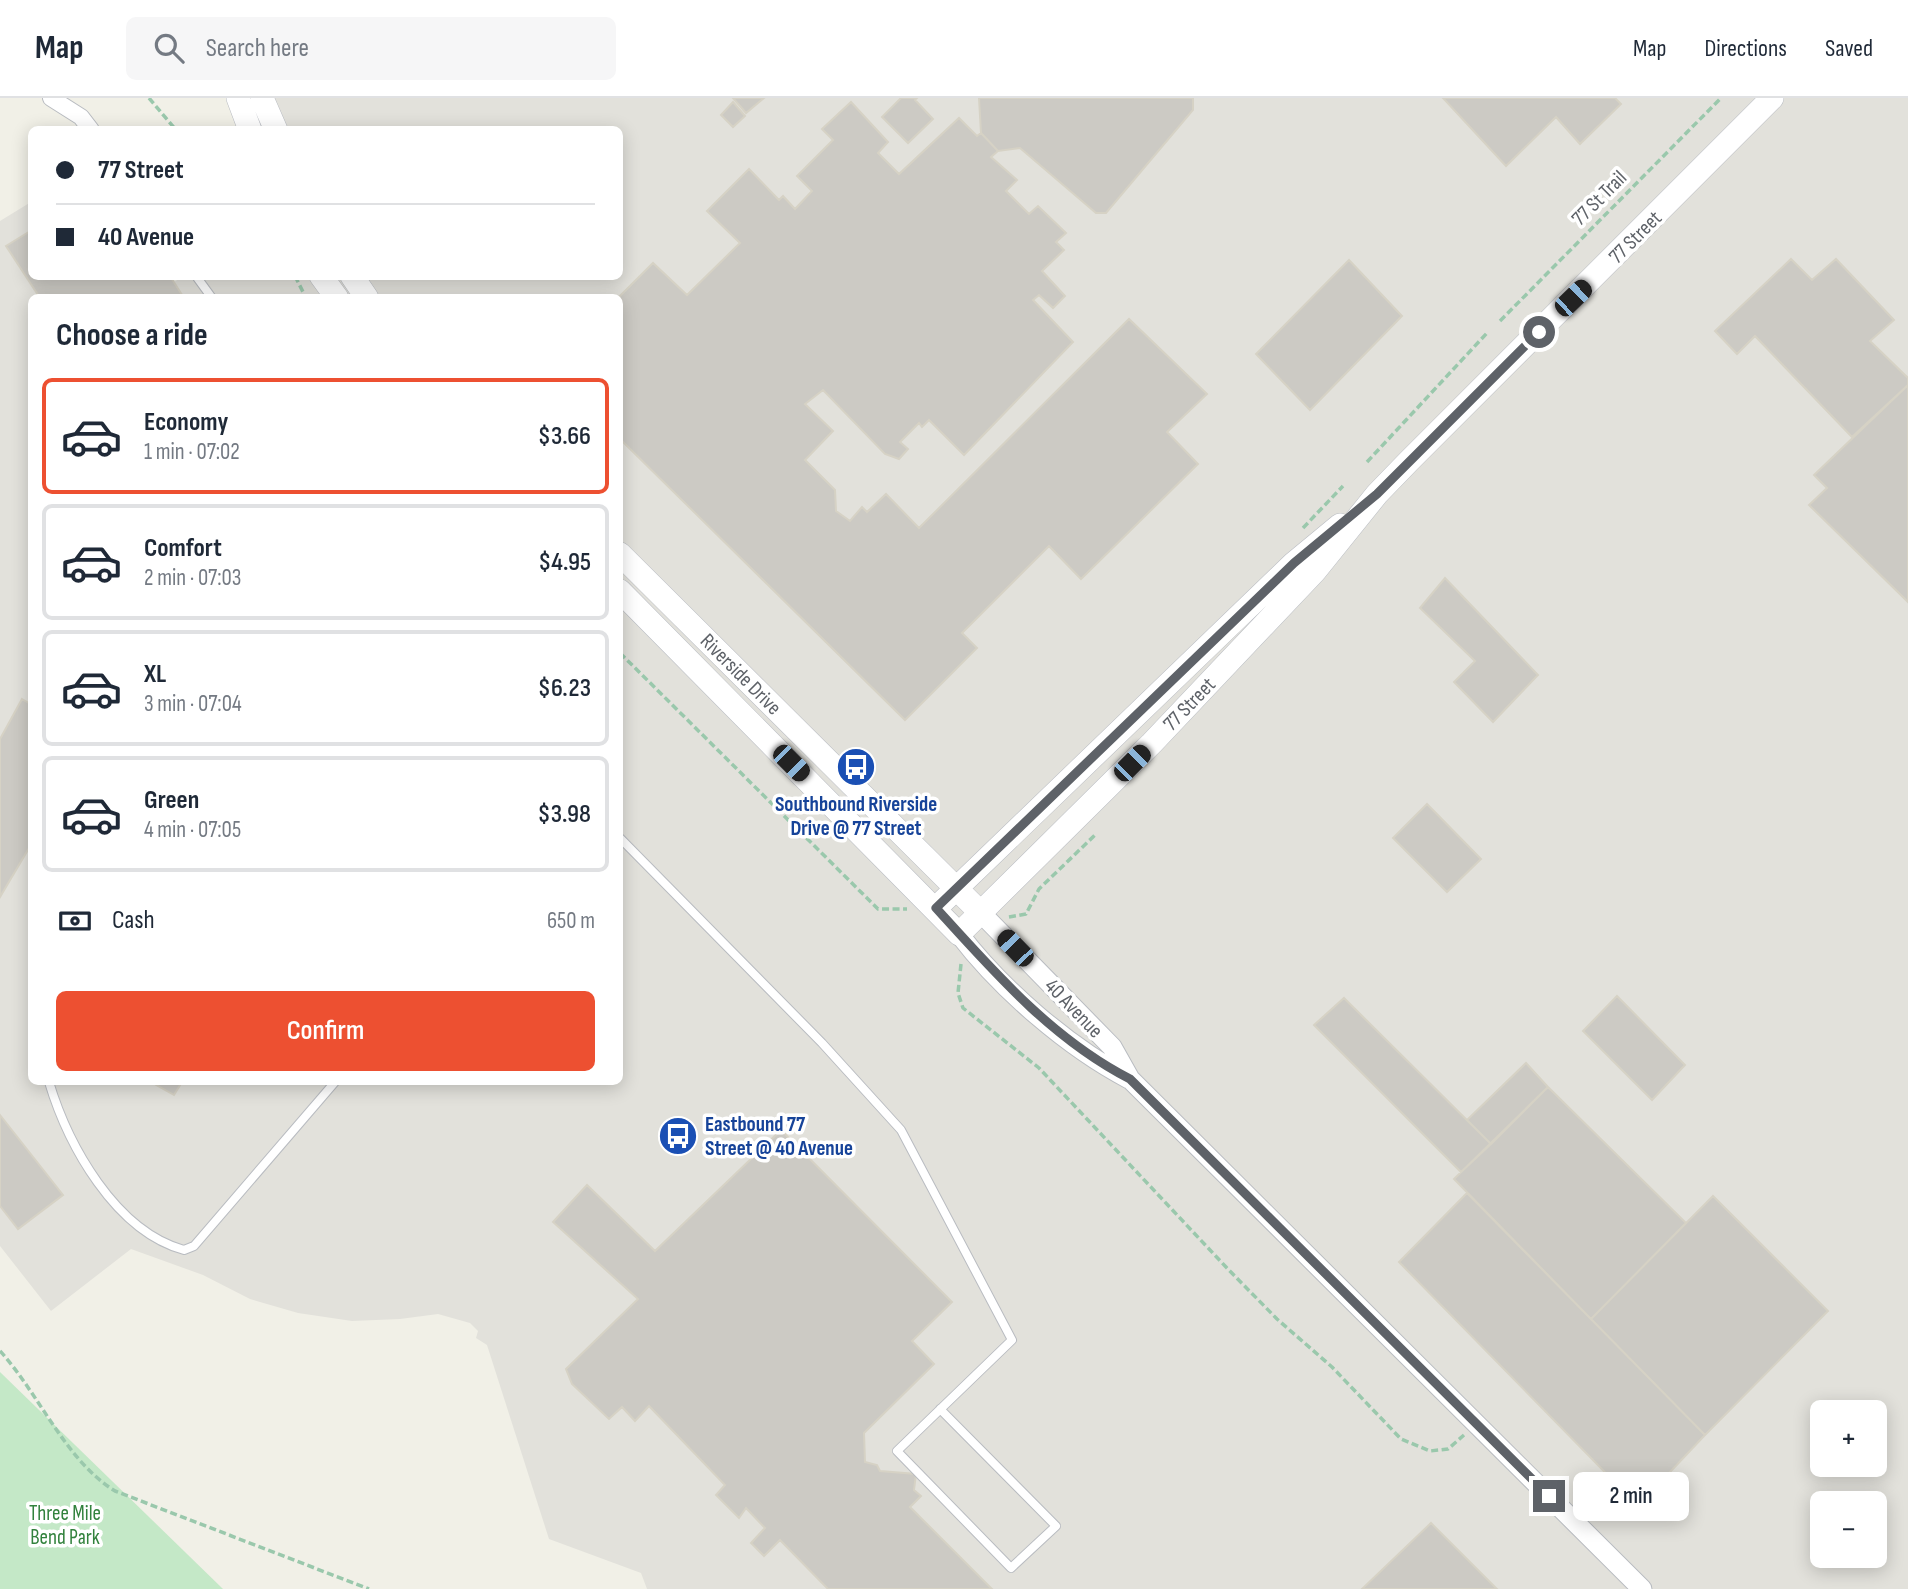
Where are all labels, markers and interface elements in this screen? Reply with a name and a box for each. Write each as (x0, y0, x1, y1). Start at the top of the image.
search box (126, 17, 616, 80)
text: Map (35, 28, 84, 68)
icon: search (150, 29, 188, 67)
text: Search here (206, 33, 309, 64)
text: Map (1633, 34, 1666, 63)
text: Directions (1704, 34, 1787, 63)
text: Saved (1825, 34, 1873, 63)
text: 77 Street (98, 155, 184, 186)
street label: 77 St Trail (1567, 166, 1632, 231)
street label: 77 Street (1604, 206, 1667, 269)
text: 40 Avenue (98, 222, 194, 253)
car (1551, 276, 1596, 320)
text: Choose a ride (56, 316, 208, 355)
route start (1523, 316, 1555, 348)
icon: car (60, 405, 123, 468)
text: Economy (144, 407, 228, 438)
text: $3.66 (538, 421, 591, 452)
text: 1 min · 07:02 (144, 438, 240, 466)
icon: car (60, 531, 123, 594)
text: Comfort (144, 533, 222, 564)
text: $4.95 (538, 547, 591, 578)
text: 2 min · 07:03 (144, 564, 241, 592)
street label: Riverside Drive (695, 629, 786, 720)
icon: car (60, 657, 123, 720)
text: XL (144, 659, 166, 690)
street label: 77 Street (1158, 672, 1221, 736)
text: $6.23 (538, 673, 591, 704)
text: 3 min · 07:04 (144, 690, 242, 718)
car (769, 741, 814, 785)
car (1110, 741, 1155, 785)
bus stop icon: Southbound Riverside Drive @ 77 Street (835, 746, 877, 788)
icon: car (60, 783, 123, 846)
text: Green (144, 785, 199, 816)
place label: Southbound Riverside Drive @ 77 Street (775, 792, 937, 841)
text: $3.98 (538, 799, 591, 830)
text: 4 min · 07:05 (144, 816, 241, 844)
icon: cash (56, 902, 94, 940)
text: Cash (112, 905, 155, 936)
text: 650 m (547, 907, 595, 935)
car (993, 926, 1038, 970)
street label: 40 Avenue (1039, 973, 1108, 1043)
button: Confirm (56, 991, 595, 1071)
place label: Eastbound 77 Street @ 40 Avenue (705, 1112, 853, 1161)
bus stop icon: Eastbound 77 Street @ 40 Avenue (657, 1115, 699, 1157)
map controls (1810, 1400, 1887, 1568)
button: + (1810, 1400, 1887, 1477)
callout: 2 min (1574, 1472, 1689, 1520)
route end (1533, 1480, 1565, 1512)
text: 2 min (1609, 1482, 1653, 1510)
button: − (1810, 1491, 1887, 1568)
park label: Three Mile Bend Park (29, 1501, 101, 1550)

